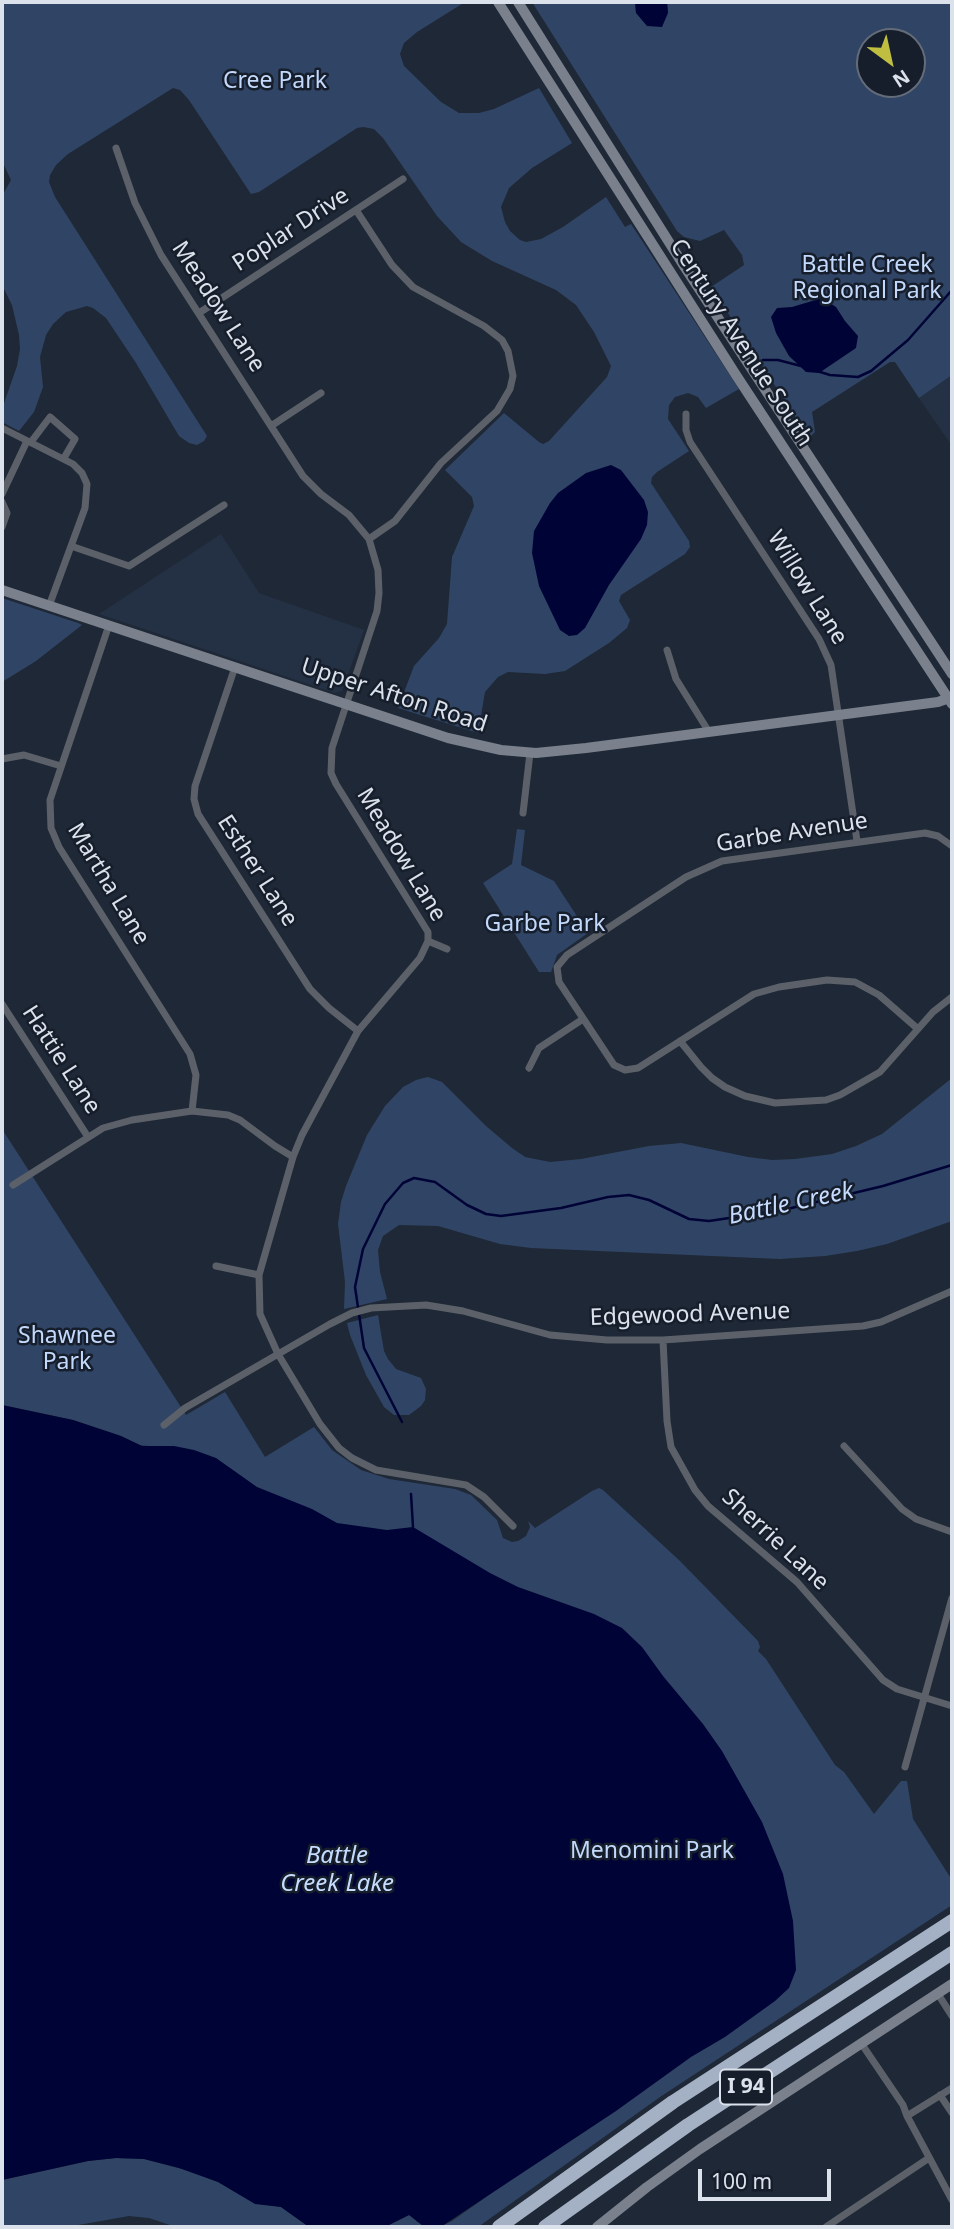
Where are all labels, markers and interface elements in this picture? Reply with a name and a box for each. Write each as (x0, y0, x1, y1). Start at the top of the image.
north arrow (856, 28, 926, 98)
text: N (888, 64, 915, 94)
park label: Cree Park (223, 67, 327, 95)
street label: Poplar Drive (228, 182, 354, 278)
street label: Century Avenue South (664, 234, 818, 452)
street label: Meadow Lane (165, 236, 271, 378)
park label: Battle Creek Regional Park (793, 251, 941, 305)
street label: Willow Lane (761, 526, 853, 650)
street label: Upper Afton Road (298, 653, 490, 739)
street label: Meadow Lane (350, 783, 452, 927)
street label: Garbe Avenue (714, 807, 870, 859)
street label: Esther Lane (211, 810, 303, 932)
street label: Martha Lane (61, 818, 155, 950)
park label: Garbe Park (485, 910, 605, 938)
street label: Hattie Lane (16, 1001, 106, 1119)
water label: Battle Creek (726, 1177, 856, 1231)
street label: Edgewood Avenue (589, 1298, 791, 1332)
park label: Shawnee Park (18, 1322, 116, 1376)
street label: Sherrie Lane (716, 1484, 834, 1596)
park label: Menomini Park (570, 1837, 734, 1865)
water label: Battle Creek Lake (280, 1842, 394, 1898)
road number: I 94 (720, 2070, 772, 2104)
scale bar (702, 2156, 835, 2200)
text: 100 m (711, 2167, 772, 2195)

